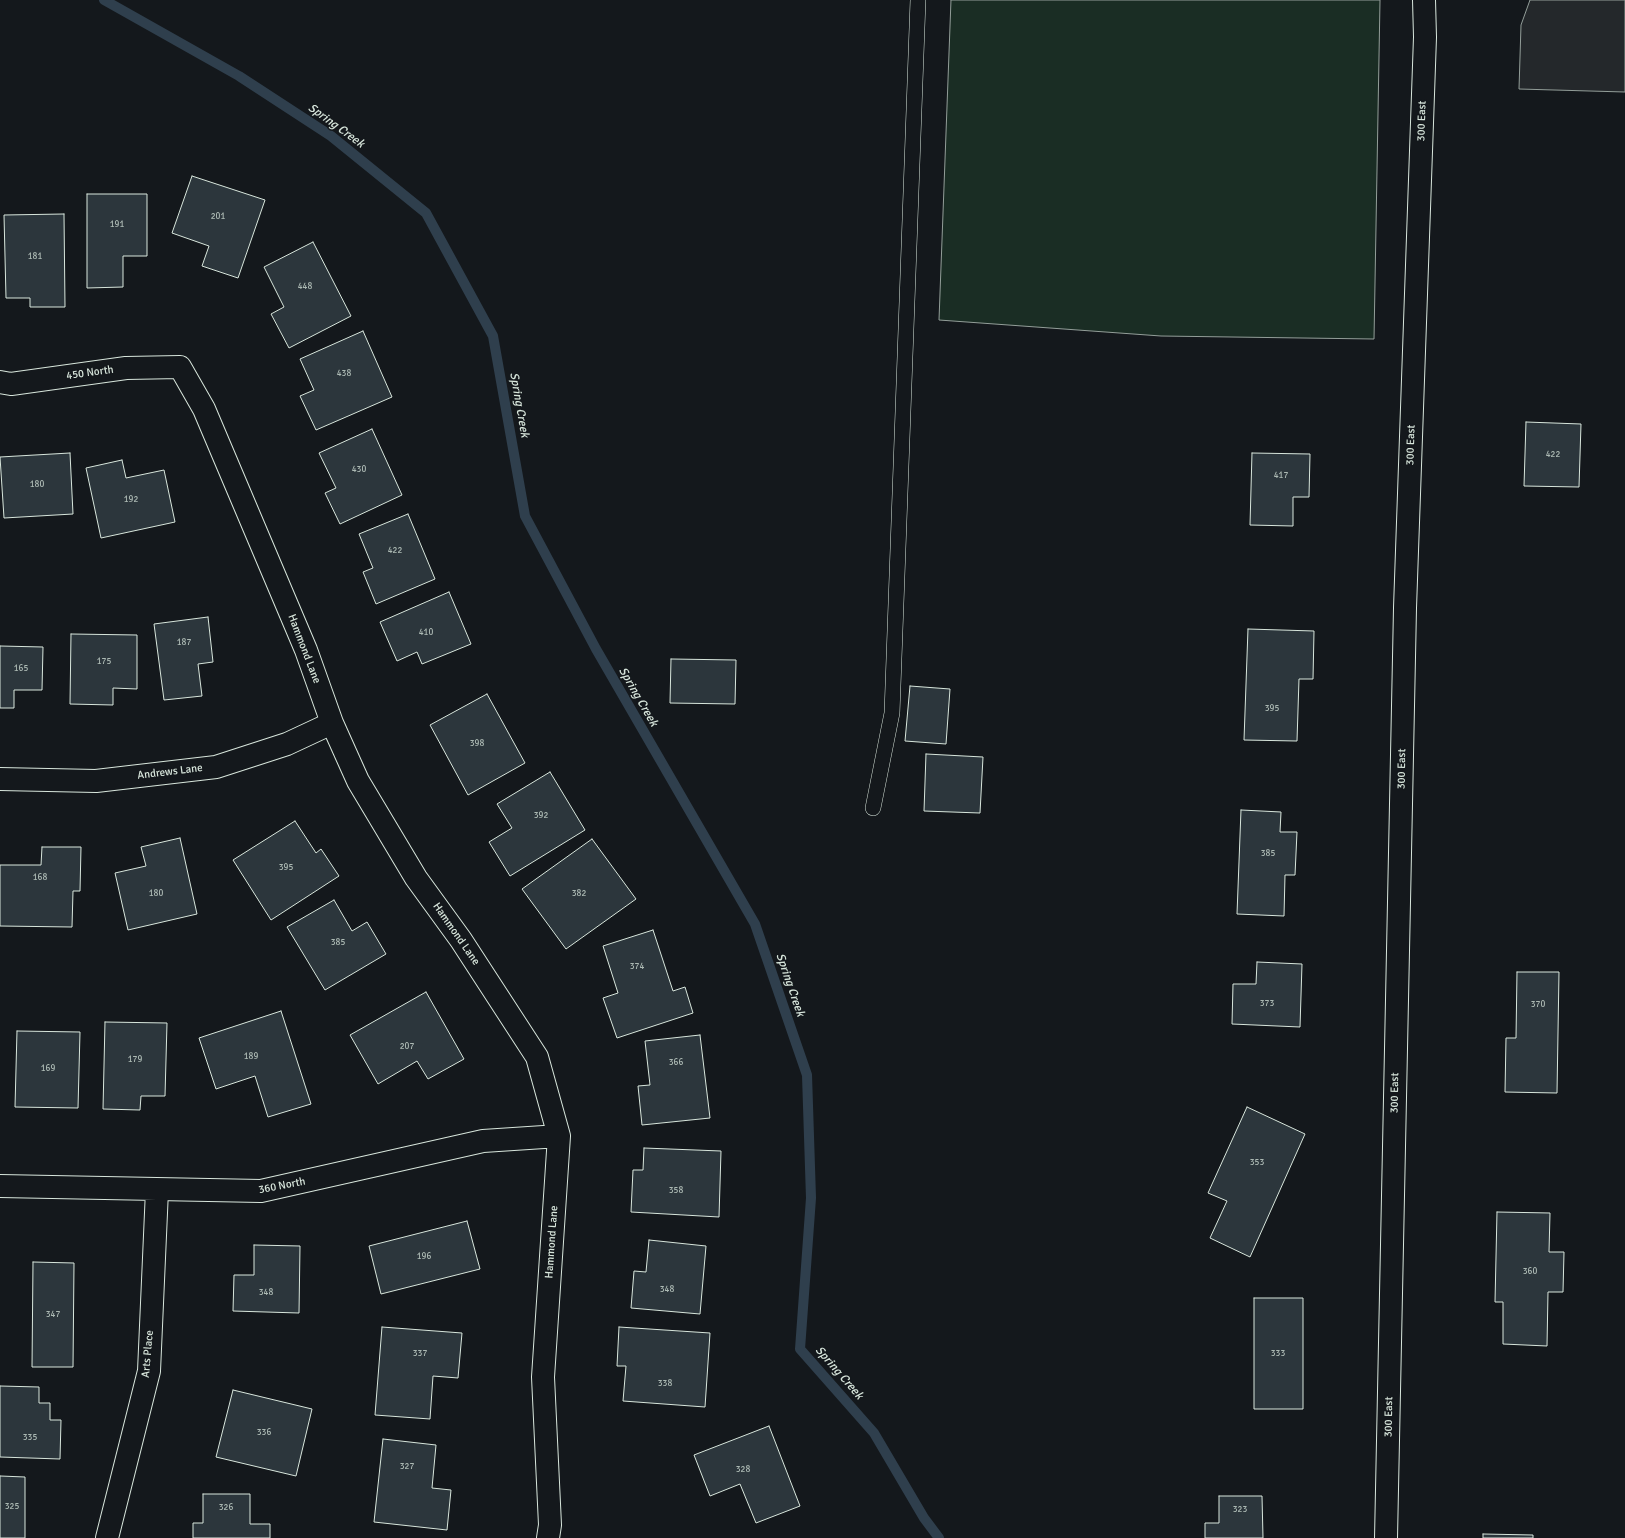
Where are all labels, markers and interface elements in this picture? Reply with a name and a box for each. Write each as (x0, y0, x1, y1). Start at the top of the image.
street label: 300 East (1415, 100, 1429, 142)
water label: Spring Creek (305, 101, 367, 151)
house number: 201 (211, 212, 225, 222)
house number: 191 (110, 220, 124, 230)
house number: 181 (28, 252, 42, 262)
house number: 448 (298, 282, 312, 292)
street label: 450 North (66, 363, 114, 383)
house number: 438 (337, 369, 351, 379)
water label: Spring Creek (506, 371, 532, 439)
street label: 300 East (1404, 424, 1418, 466)
house number: 422 (1546, 450, 1560, 460)
house number: 430 (352, 465, 366, 475)
house number: 417 (1274, 471, 1288, 481)
house number: 180 (30, 480, 44, 490)
house number: 192 (124, 495, 138, 505)
house number: 422 (388, 546, 402, 556)
street label: Hammond Lane (285, 612, 323, 686)
house number: 410 (419, 628, 433, 638)
house number: 187 (177, 638, 191, 648)
house number: 175 (97, 657, 111, 667)
house number: 165 (14, 664, 28, 674)
water label: Spring Creek (615, 665, 661, 729)
house number: 395 (1265, 704, 1279, 714)
house number: 398 (470, 739, 484, 749)
street label: 300 East (1395, 749, 1409, 789)
street label: Andrews Lane (137, 761, 203, 783)
house number: 392 (534, 811, 548, 821)
house number: 385 (1261, 849, 1275, 859)
house number: 395 (279, 863, 293, 873)
house number: 168 (33, 873, 47, 883)
house number: 180 (149, 889, 163, 899)
house number: 382 (572, 889, 586, 899)
street label: Hammond Lane (430, 900, 482, 968)
house number: 385 (331, 938, 345, 948)
water label: Spring Creek (772, 951, 808, 1019)
house number: 374 (630, 962, 644, 972)
house number: 373 (1260, 999, 1274, 1009)
house number: 370 (1531, 1000, 1545, 1010)
house number: 207 (400, 1042, 414, 1052)
house number: 189 (244, 1052, 258, 1062)
house number: 179 (128, 1055, 142, 1065)
house number: 366 (669, 1058, 683, 1068)
house number: 169 (41, 1064, 55, 1074)
street label: 300 East (1388, 1073, 1402, 1113)
house number: 353 (1250, 1158, 1264, 1168)
street label: 360 North (257, 1175, 307, 1197)
house number: 358 (669, 1186, 683, 1196)
street label: Hammond Lane (543, 1205, 561, 1279)
house number: 196 (417, 1252, 431, 1262)
house number: 360 (1523, 1267, 1537, 1277)
house number: 348 (660, 1285, 674, 1295)
house number: 348 (259, 1288, 273, 1298)
house number: 347 (46, 1310, 60, 1320)
street label: Arts Place (139, 1330, 157, 1378)
water label: Spring Creek (812, 1343, 866, 1403)
house number: 337 (413, 1349, 427, 1359)
house number: 333 (1271, 1349, 1285, 1359)
house number: 338 (658, 1379, 672, 1389)
street label: 300 East (1382, 1397, 1396, 1437)
house number: 336 (257, 1428, 271, 1438)
house number: 335 (23, 1433, 37, 1443)
house number: 327 (400, 1462, 414, 1472)
house number: 328 (736, 1465, 750, 1475)
house number: 325 (5, 1502, 19, 1512)
house number: 326 (219, 1503, 233, 1513)
house number: 323 (1233, 1505, 1247, 1515)

